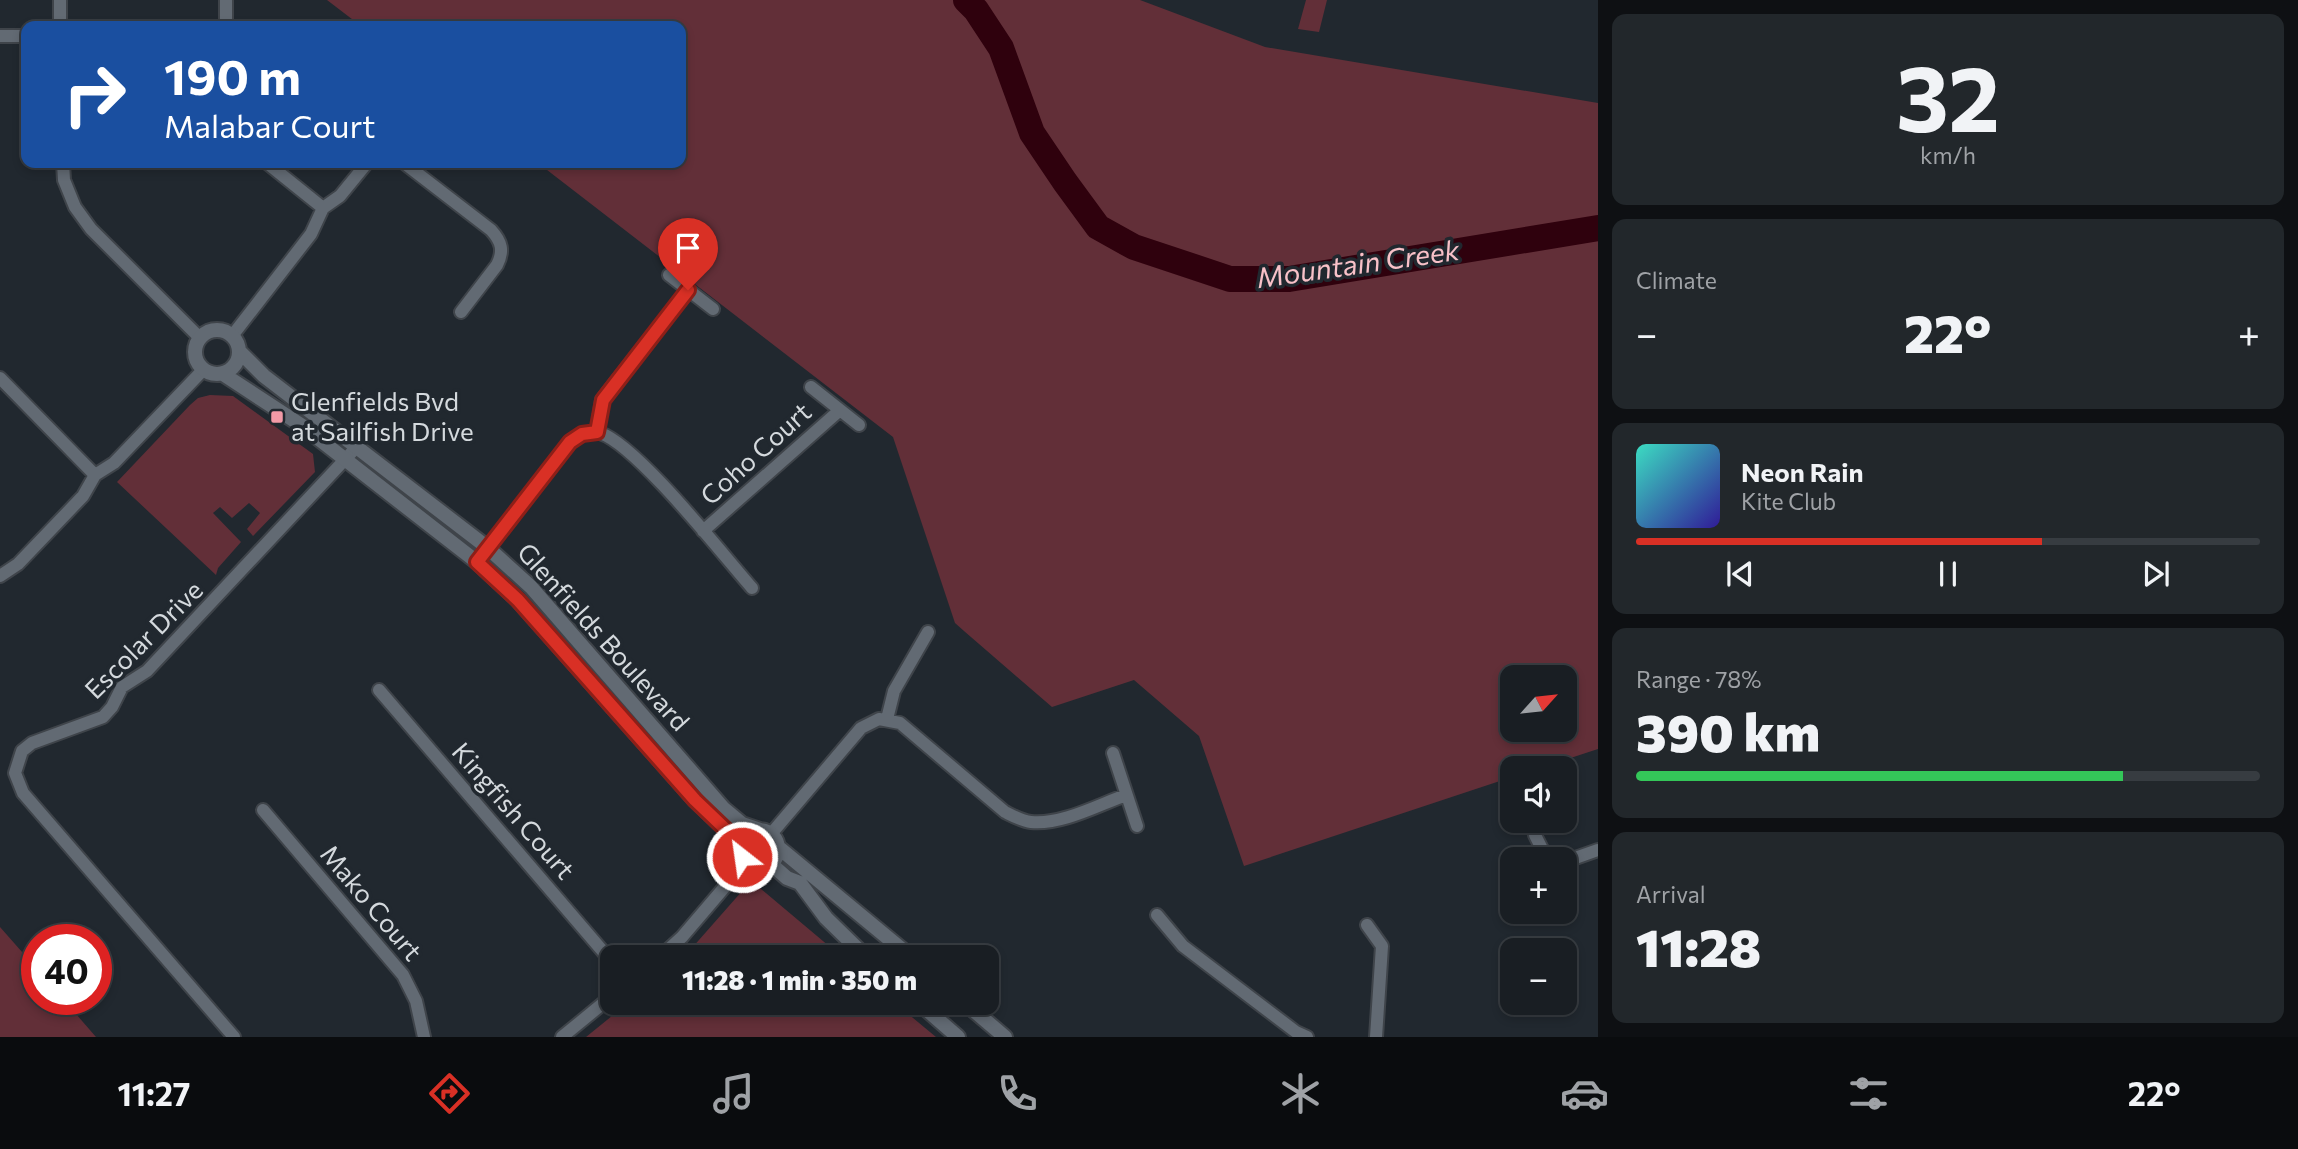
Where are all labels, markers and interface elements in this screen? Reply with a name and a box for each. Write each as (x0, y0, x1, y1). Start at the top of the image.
text: 32 (1896, 39, 2000, 151)
text: 190 m (164, 45, 301, 105)
icon: right (49, 49, 140, 140)
text: Malabar Court (164, 105, 375, 145)
text: km/h (1920, 141, 1976, 169)
pin (658, 218, 718, 290)
icon: arrive (669, 229, 707, 267)
water label: Mountain Creek (1254, 232, 1462, 294)
text: Climate (1636, 266, 1717, 294)
text: 22° (1904, 300, 1991, 364)
text: − (1636, 309, 1658, 356)
text: + (2238, 309, 2260, 356)
place label: Glenfields Bvd at Sailfish Drive (291, 385, 474, 446)
street label: Coho Court (693, 395, 817, 510)
marker: Glenfields Bvd at Sailfish Drive (269, 409, 285, 425)
text: Neon Rain (1741, 456, 1864, 487)
text: Kite Club (1741, 487, 1836, 515)
street label: Glenfields Boulevard (512, 536, 697, 736)
icon: previous (1721, 555, 1759, 593)
icon: pause (1929, 555, 1967, 593)
icon: next (2137, 555, 2175, 593)
street label: Escolar Drive (78, 574, 208, 704)
north arrow (1500, 665, 1577, 742)
map controls (1500, 665, 1577, 1015)
text: Range · 78% (1636, 665, 1761, 693)
text: 390 km (1636, 699, 1820, 763)
street label: Kingfish Court (446, 735, 582, 885)
button: sound (1500, 756, 1577, 833)
position arrow (705, 820, 779, 894)
street label: Mako Court (315, 838, 429, 966)
button: + (1500, 847, 1577, 924)
text: Arrival (1636, 880, 1706, 908)
text: 11:28 (1636, 914, 1761, 978)
speed limit sign: 40 (21, 924, 112, 1015)
button: − (1500, 938, 1577, 1015)
text: 11:28 · 1 min · 350 m (682, 964, 917, 995)
icon: directions (425, 1069, 474, 1118)
icon: music (709, 1069, 758, 1118)
icon: phone (993, 1069, 1042, 1118)
icon: climate (1276, 1069, 1325, 1118)
icon: car (1560, 1069, 1609, 1118)
icon: filters (1844, 1069, 1893, 1118)
text: 11:27 (117, 1073, 190, 1113)
text: 22° (2128, 1073, 2181, 1113)

